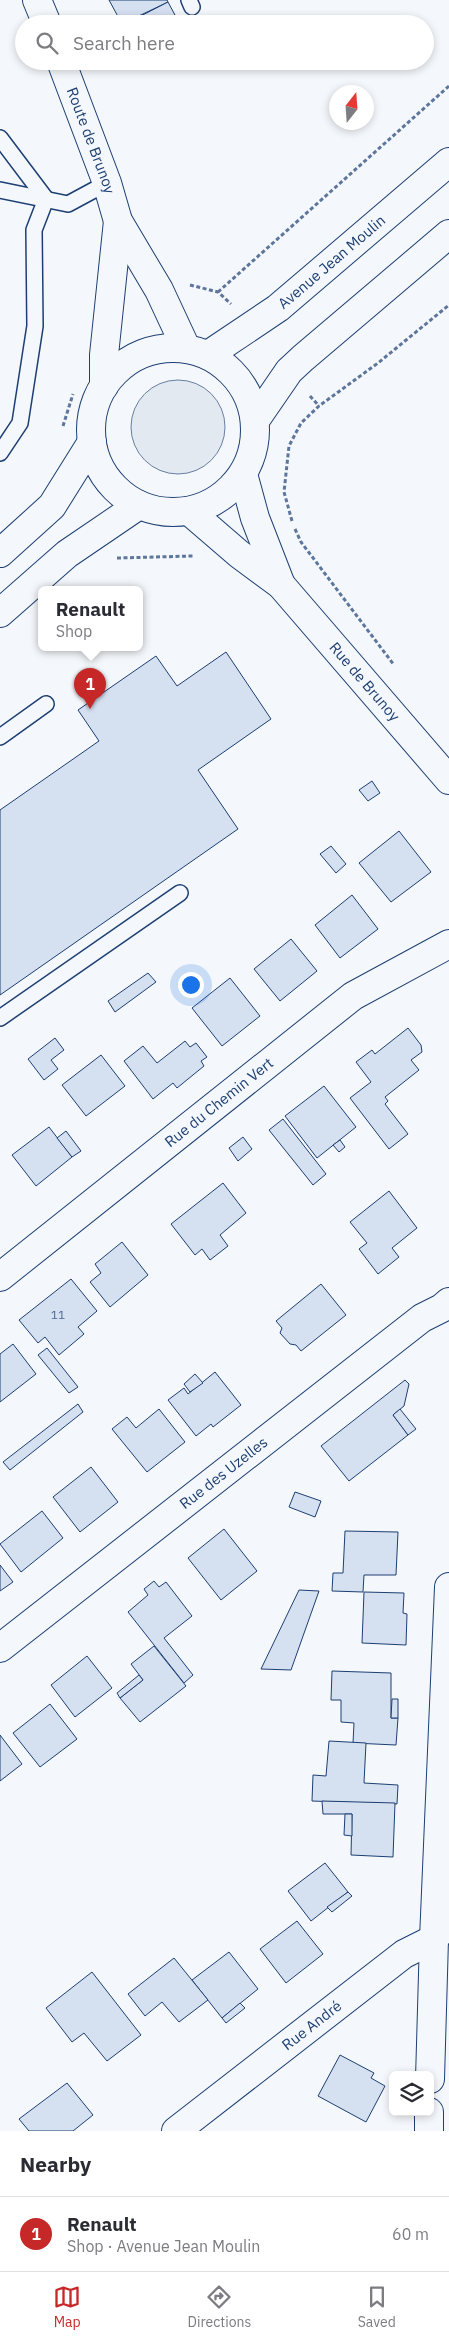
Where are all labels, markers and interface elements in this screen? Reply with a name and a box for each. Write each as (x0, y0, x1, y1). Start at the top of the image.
search box (15, 15, 434, 70)
icon: search (33, 29, 61, 57)
text: Search here (73, 31, 175, 55)
street label: Route de Brunoy (63, 85, 120, 196)
north arrow (329, 85, 374, 130)
street label: Avenue Jean Moulin (274, 211, 389, 313)
popup (38, 586, 143, 651)
text: Renault (56, 597, 125, 621)
text: Shop (56, 621, 92, 641)
street label: Rue de Brunoy (325, 638, 405, 725)
pin: 1 (74, 668, 106, 709)
your location (178, 972, 204, 998)
street label: Rue du Chemin Vert (161, 1053, 277, 1151)
house number: 11 (51, 1307, 65, 1322)
street label: Rue des Uzelles (176, 1432, 271, 1513)
street label: Rue André (278, 1996, 345, 2054)
map controls (389, 2071, 434, 2116)
button: layers (389, 2071, 434, 2116)
text: Nearby (20, 2150, 91, 2178)
text: Renault (67, 2212, 137, 2236)
text: 1 (31, 2224, 41, 2244)
text: 60 m (392, 2224, 429, 2244)
text: Shop · Avenue Jean Moulin (67, 2236, 260, 2256)
tab: Map (53, 2283, 81, 2331)
tab: Directions (188, 2283, 251, 2331)
tab: Saved (358, 2283, 396, 2331)

